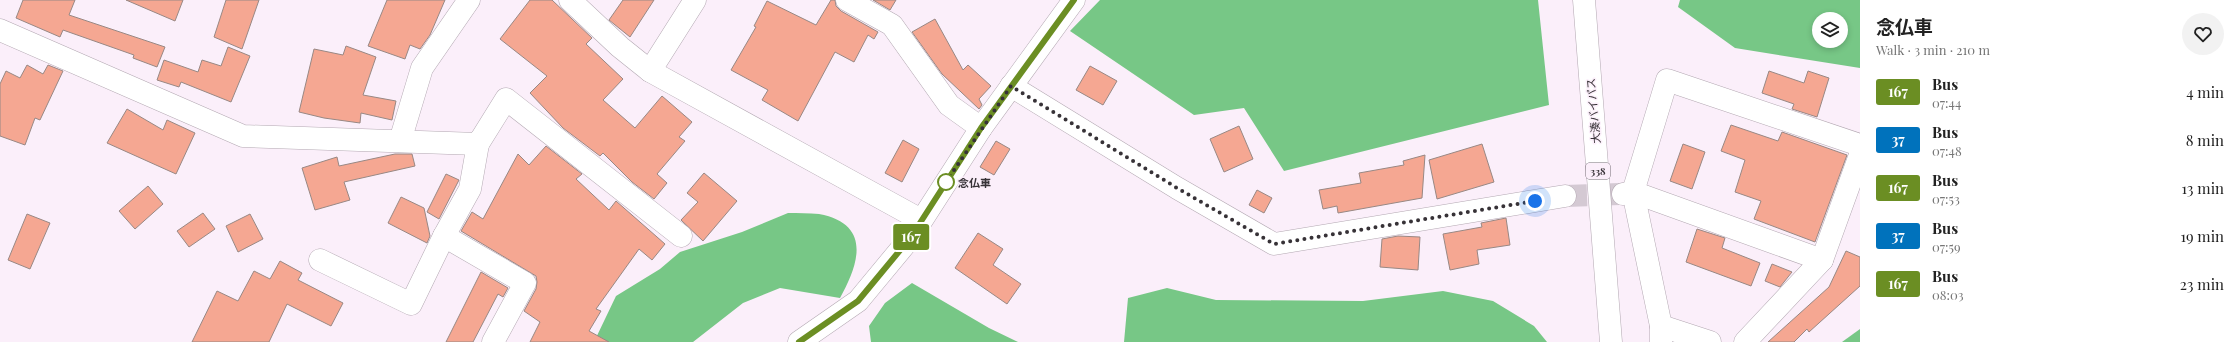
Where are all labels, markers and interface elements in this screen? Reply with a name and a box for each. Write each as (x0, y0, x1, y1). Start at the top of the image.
map controls (1812, 12, 1848, 48)
button: layers (1812, 12, 1848, 48)
text: 念仏車 (1876, 13, 1933, 39)
button: heart (2182, 13, 2224, 55)
text: Walk · 3 min · 210 m (1876, 41, 1990, 58)
text: Bus (1932, 74, 1958, 94)
street label: 大湊バイパス (1583, 78, 1603, 144)
text: 167 (1888, 82, 1908, 101)
text: 4 min (2186, 82, 2224, 102)
text: 07:44 (1932, 94, 1961, 111)
text: Bus (1932, 122, 1958, 142)
text: 37 (1891, 130, 1905, 149)
text: 8 min (2186, 130, 2224, 150)
text: 07:48 (1932, 142, 1962, 159)
road number: 338 (1586, 163, 1610, 179)
text: Bus (1932, 170, 1958, 190)
marker: 念仏車 (937, 173, 955, 191)
place label: 念仏車 (958, 175, 991, 190)
text: 167 (1888, 178, 1908, 197)
text: 13 min (2182, 178, 2224, 198)
text: 07:53 (1932, 190, 1960, 207)
your location (1525, 191, 1545, 211)
text: Bus (1932, 218, 1958, 238)
line badge: 167 (888, 224, 934, 250)
text: 37 (1891, 226, 1905, 245)
text: 19 min (2180, 226, 2224, 246)
text: 167 (901, 227, 921, 246)
text: 07:59 (1932, 238, 1961, 255)
text: Bus (1932, 266, 1958, 286)
text: 167 (1888, 274, 1908, 293)
text: 23 min (2180, 274, 2224, 294)
text: 08:03 (1932, 286, 1964, 303)

